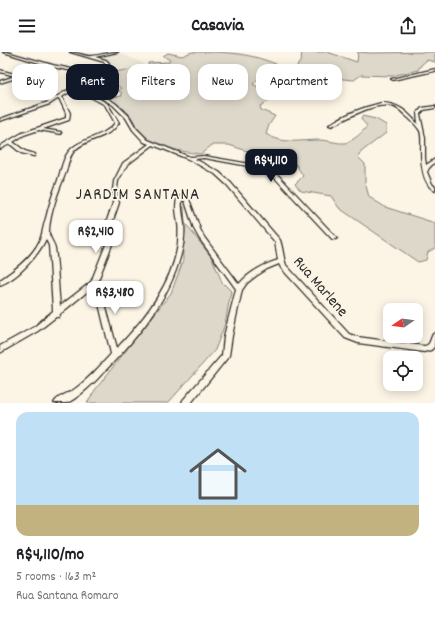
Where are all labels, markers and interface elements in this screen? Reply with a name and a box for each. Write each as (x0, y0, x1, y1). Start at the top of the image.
text: Casavia (191, 14, 244, 39)
icon: menu (16, 15, 38, 37)
icon: share (397, 15, 419, 37)
chip: Buy (12, 64, 58, 100)
chip: Rent (66, 64, 119, 100)
chip: Filters (127, 64, 190, 100)
chip: New (198, 64, 248, 100)
chip: Apartment (256, 64, 342, 100)
pin: R$4,110 (234, 149, 308, 183)
text: R$4,110 (254, 152, 288, 171)
district label: JARDIM SANTANA (76, 184, 200, 208)
pin: R$2,410 (59, 220, 133, 254)
text: R$2,410 (78, 223, 114, 242)
street label: Rua Marlene (287, 252, 353, 322)
pin: R$3,480 (78, 281, 152, 315)
text: R$3,480 (96, 284, 134, 303)
north arrow (383, 303, 423, 343)
map controls (383, 303, 423, 391)
button: locate (383, 351, 423, 391)
icon: home (182, 438, 254, 510)
text: R$4,110/mo (16, 544, 84, 568)
text: 5 rooms · 163 m² (16, 568, 96, 587)
text: Rua Santana Romaro (16, 587, 119, 606)

